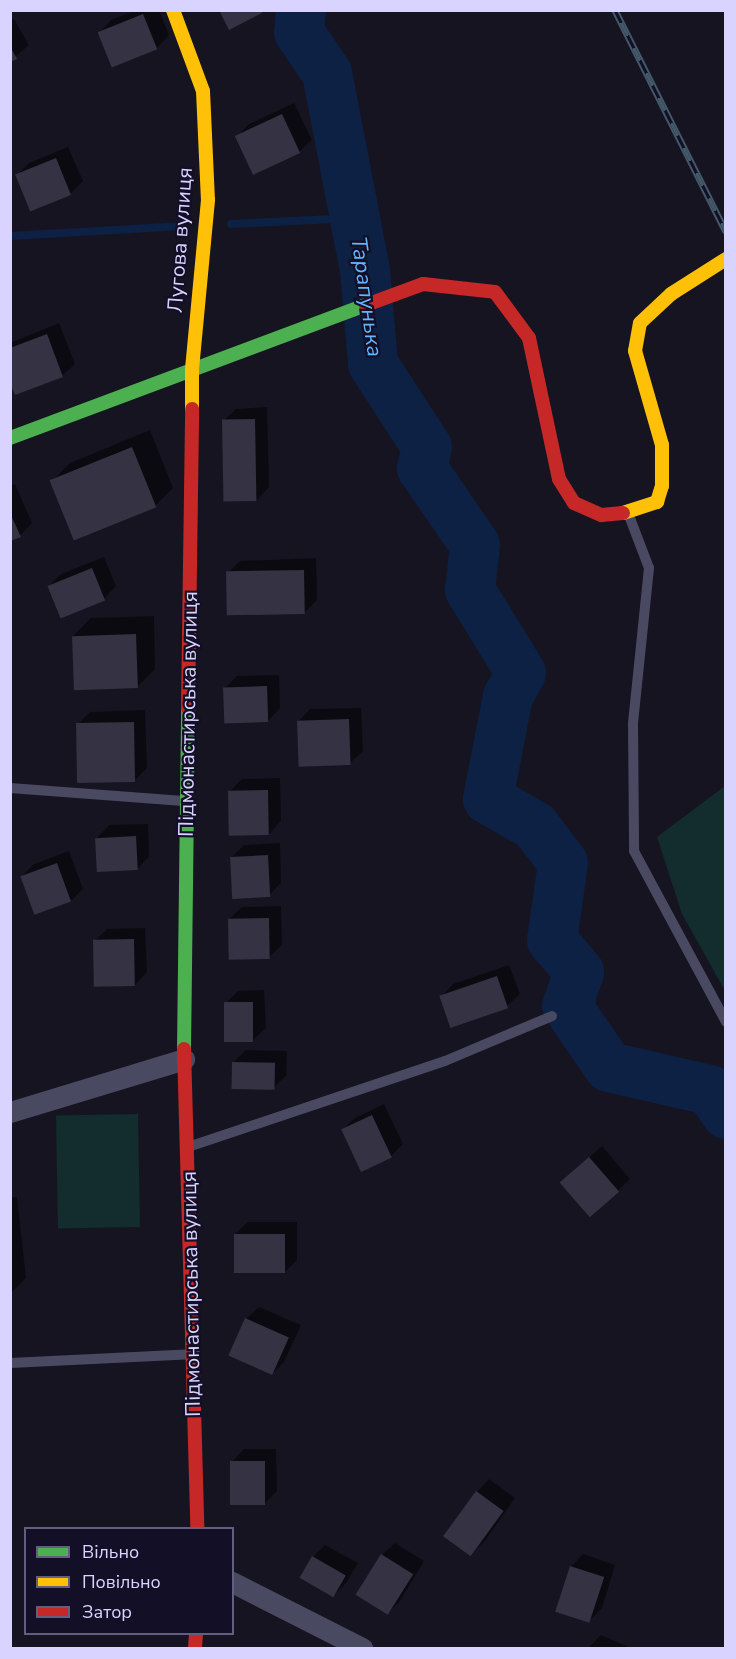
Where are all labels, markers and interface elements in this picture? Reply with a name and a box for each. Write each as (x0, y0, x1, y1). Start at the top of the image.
street label: Лугова вулиця (162, 166, 198, 314)
water label: Тарапунька (345, 235, 387, 359)
street label: Підмонастирська вулиця (173, 591, 203, 837)
street label: Підмонастирська вулиця (176, 1171, 206, 1417)
legend (24, 1527, 234, 1635)
text: Вільно (82, 1540, 139, 1564)
text: Повільно (82, 1570, 161, 1594)
text: Затор (82, 1600, 132, 1624)

